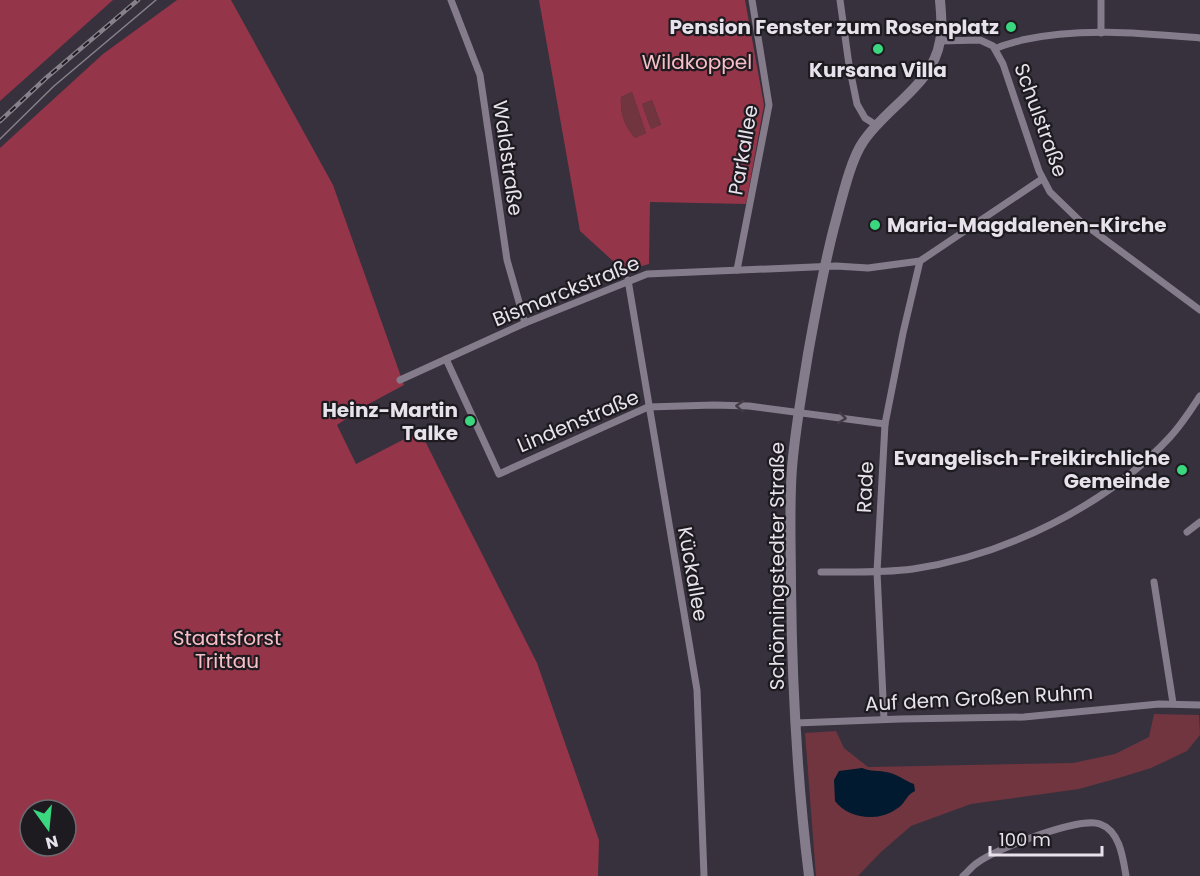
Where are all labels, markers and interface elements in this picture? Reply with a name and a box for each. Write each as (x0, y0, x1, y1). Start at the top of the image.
place label: Pension Fenster zum Rosenplatz (669, 13, 999, 41)
marker: Pension Fenster zum Rosenplatz (1004, 20, 1018, 34)
marker: Kursana Villa (871, 42, 885, 56)
park label: Wildkoppel (642, 48, 752, 76)
place label: Kursana Villa (809, 56, 947, 84)
street label: Schulstraße (1007, 59, 1075, 181)
street label: Waldstraße (486, 99, 530, 217)
street label: Parkallee (721, 103, 765, 197)
place label: Maria-Magdalenen-Kirche (887, 211, 1167, 239)
marker: Maria-Magdalenen-Kirche (868, 218, 882, 232)
street label: Bismarckstraße (488, 249, 644, 333)
street label: Lindenstraße (513, 383, 643, 459)
place label: Heinz-Martin Talke (322, 396, 458, 447)
one-way arrow (735, 399, 744, 412)
one-way arrow (837, 412, 846, 424)
marker: Heinz-Martin Talke (463, 414, 477, 428)
street label: Schönningstedter Straße (763, 442, 791, 690)
place label: Evangelisch-Freikirchliche Gemeinde (894, 444, 1170, 495)
street label: Rade (850, 460, 880, 514)
marker: Evangelisch-Freikirchliche Gemeinde (1175, 463, 1189, 477)
street label: Kückallee (671, 525, 715, 623)
park label: Staatsforst Trittau (173, 624, 281, 675)
street label: Auf dem Großen Ruhm (864, 678, 1094, 718)
north arrow (18, 798, 78, 858)
scale bar (990, 819, 1102, 857)
text: 100 m (999, 827, 1051, 852)
text: N (43, 829, 61, 855)

